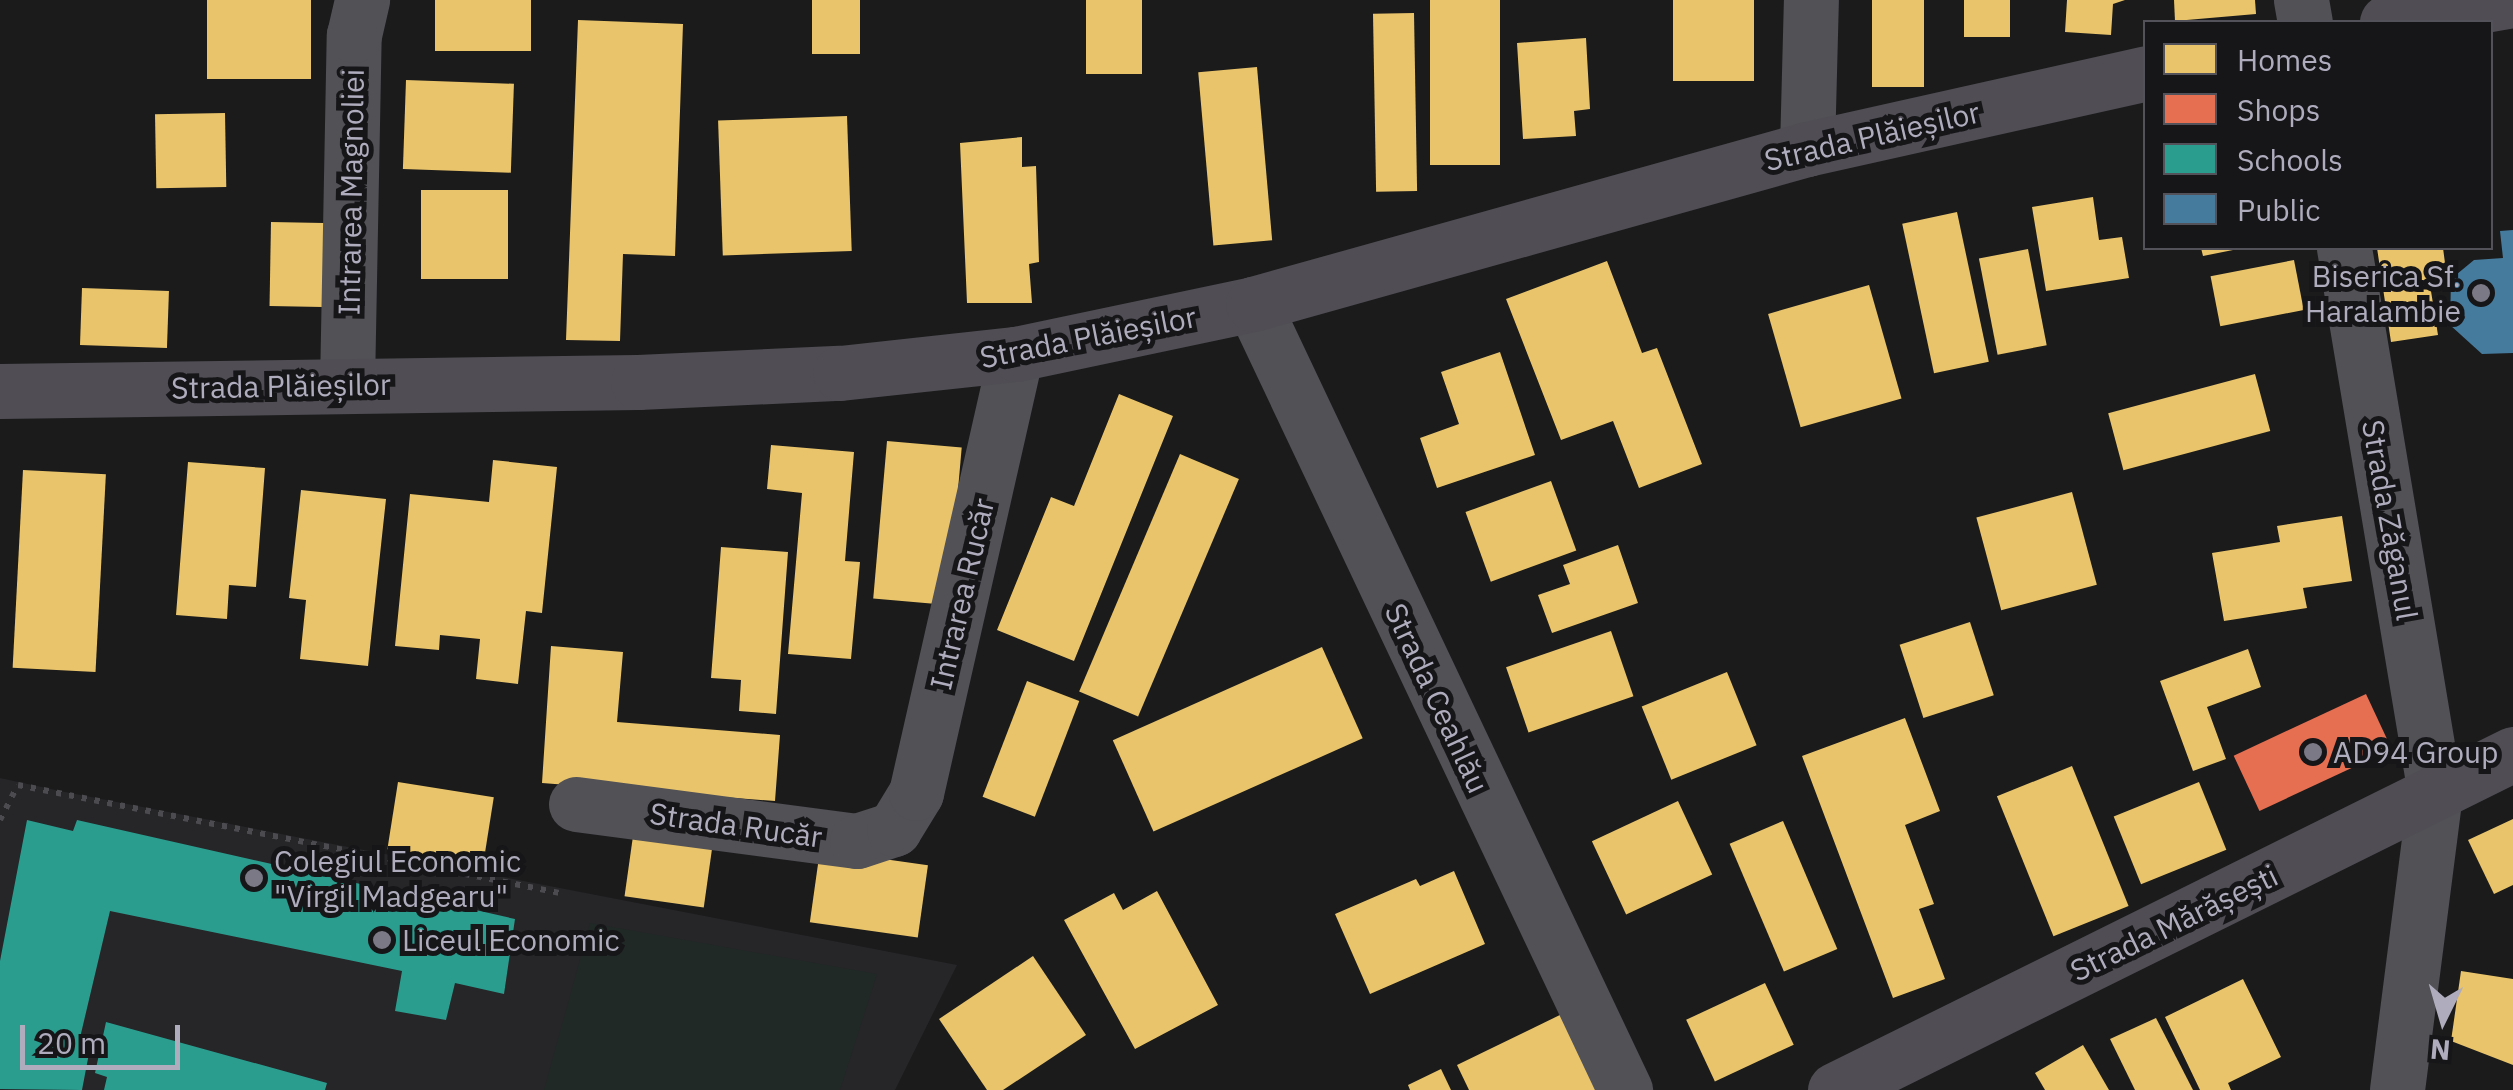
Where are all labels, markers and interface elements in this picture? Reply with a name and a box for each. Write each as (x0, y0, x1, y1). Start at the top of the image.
legend (2143, 20, 2493, 250)
text: Homes (2237, 40, 2332, 79)
street label: Intrarea Magnoliei (331, 68, 371, 316)
text: Shops (2237, 90, 2320, 129)
street label: Strada Plăieșilor (1761, 94, 1983, 178)
text: Schools (2237, 140, 2343, 179)
text: Public (2237, 190, 2320, 229)
place label: Biserica Sf. Haralambie (2305, 258, 2461, 328)
marker: Biserica Sf. Haralambie (2470, 282, 2492, 304)
street label: Strada Plăieșilor (977, 298, 1199, 376)
street label: Strada Plăieșilor (171, 366, 391, 406)
street label: Strada Zăganul (2355, 417, 2425, 623)
street label: Intrarea Rucăr (922, 495, 1002, 693)
street label: Strada Ceahlău (1377, 598, 1497, 798)
place label: AD94 Group (2333, 734, 2498, 770)
marker: AD94 Group (2302, 741, 2324, 763)
street label: Strada Rucăr (647, 795, 825, 855)
place label: Colegiul Economic "Virgil Madgearu" (274, 843, 521, 914)
street label: Strada Mărășești (2064, 857, 2284, 989)
marker: Colegiul Economic "Virgil Madgearu" (243, 867, 265, 889)
place label: Liceul Economic (402, 922, 620, 958)
marker: Liceul Economic (371, 929, 393, 951)
north arrow (2393, 970, 2493, 1070)
scale bar (25, 1005, 185, 1067)
text: 20 m (37, 1023, 106, 1062)
text: N (2429, 1031, 2452, 1070)

